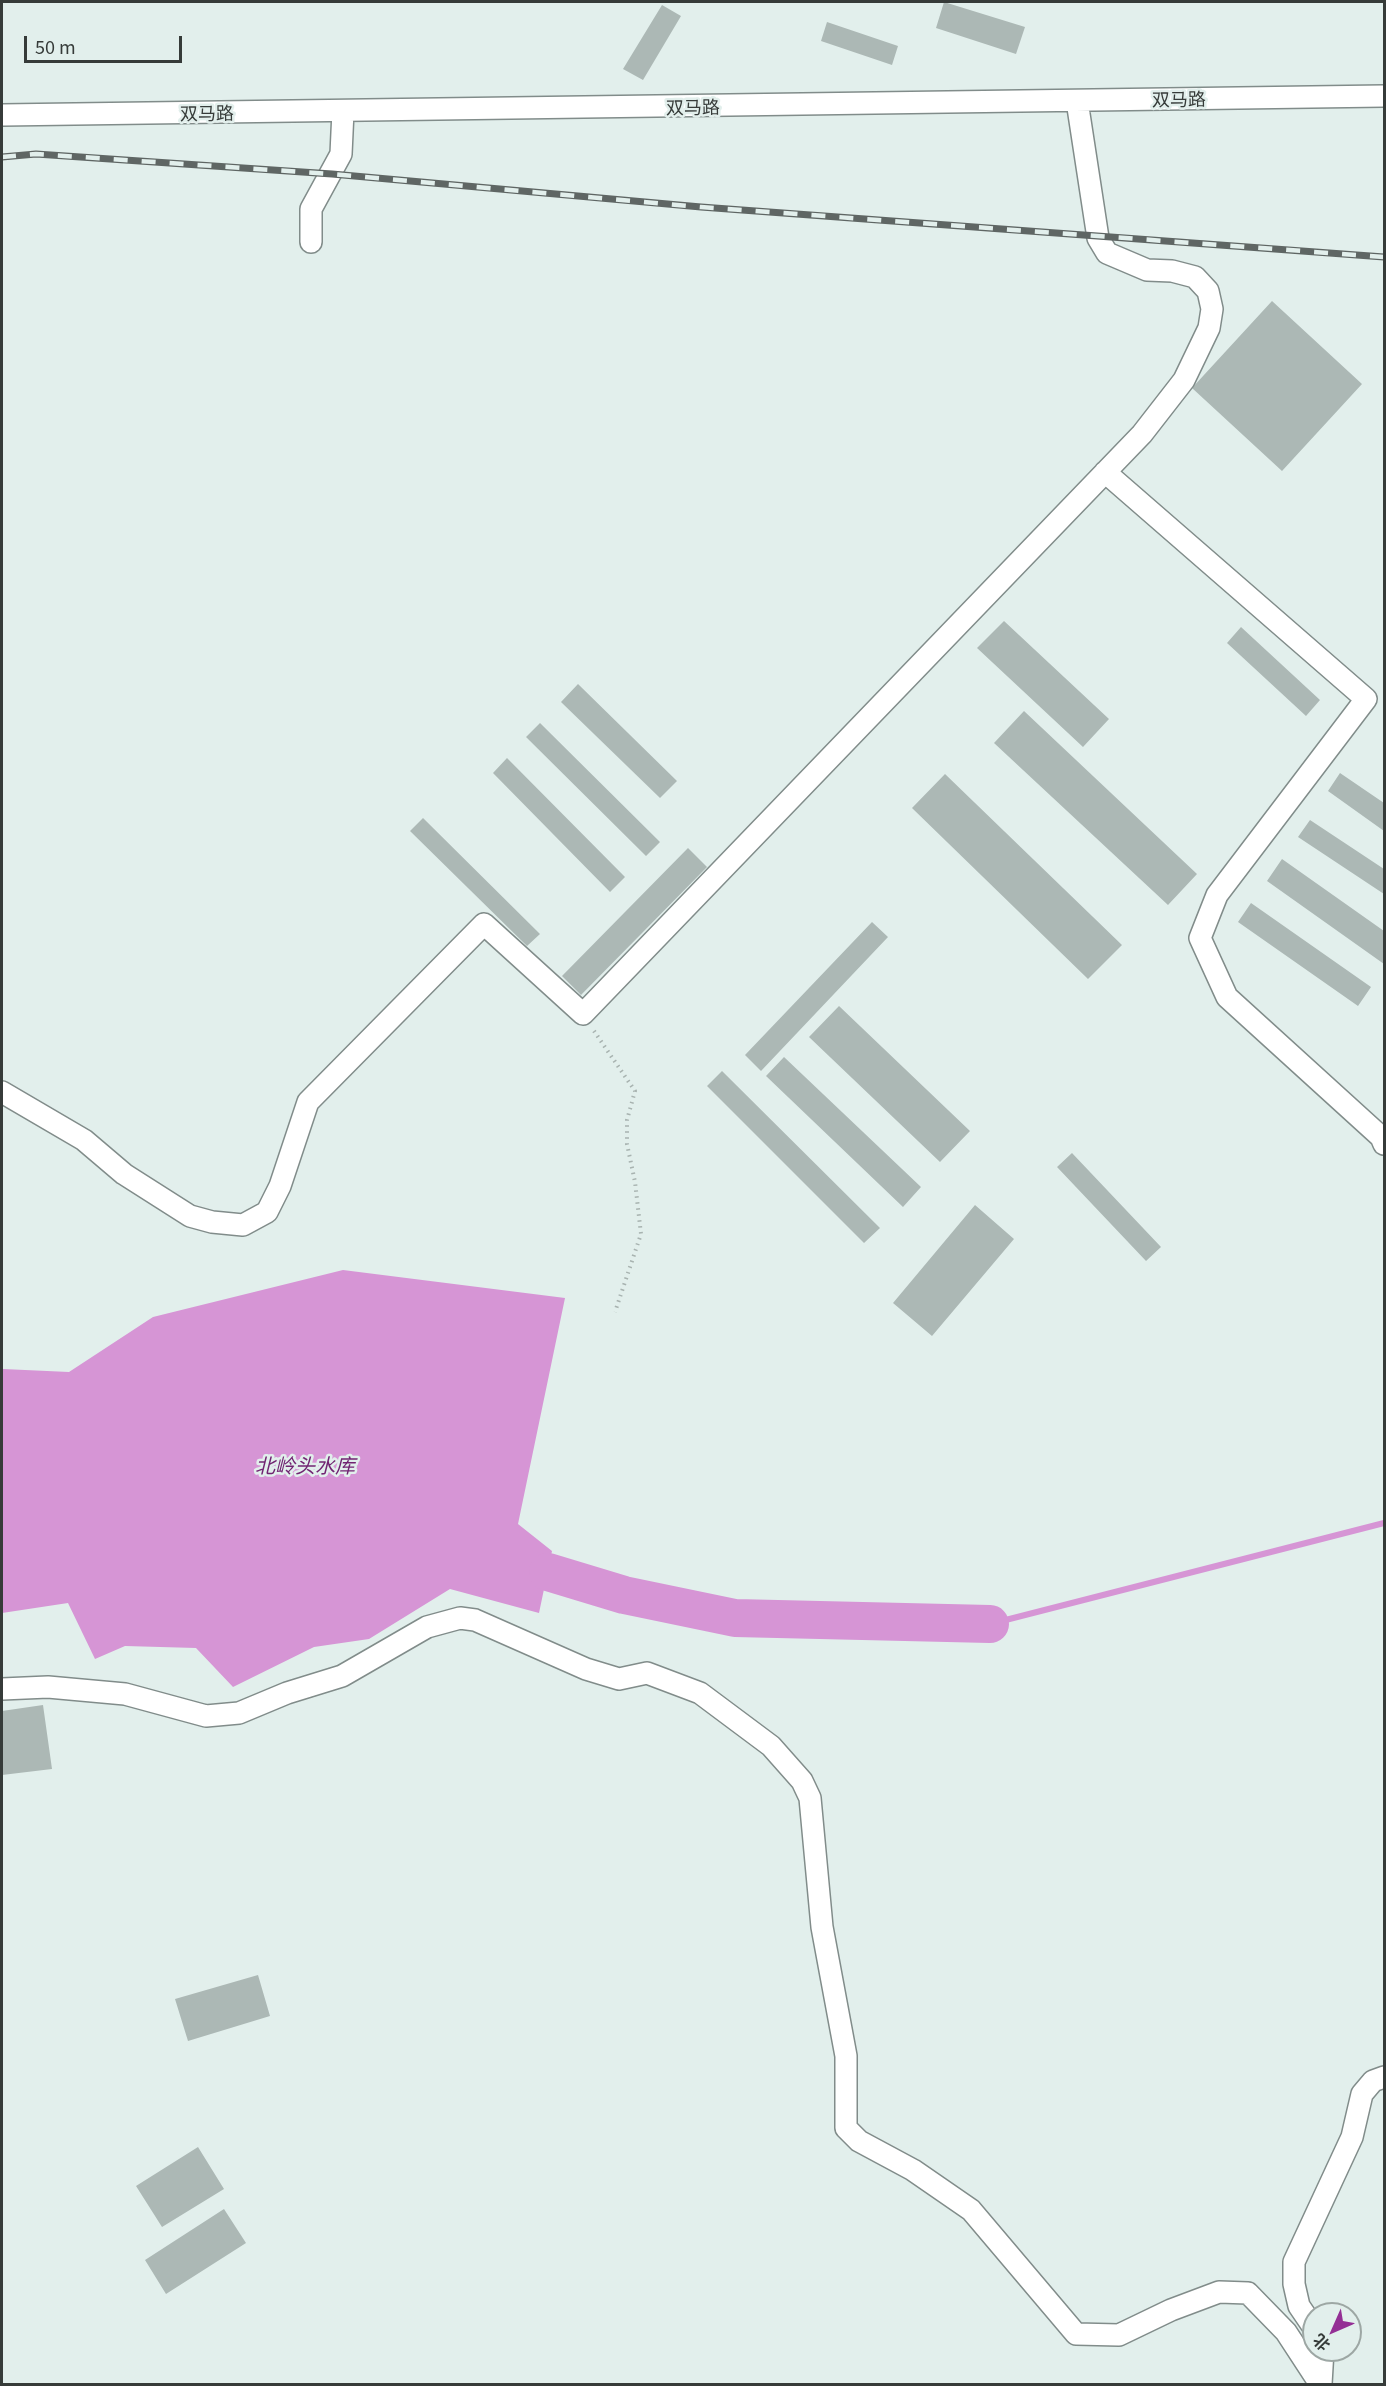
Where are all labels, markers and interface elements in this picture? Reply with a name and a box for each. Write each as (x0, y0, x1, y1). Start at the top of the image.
scale bar (27, 24, 184, 62)
text: 50 m (35, 33, 76, 59)
street label: 双马路 (1152, 88, 1206, 110)
street label: 双马路 (666, 96, 720, 118)
street label: 双马路 (180, 102, 234, 124)
water label: 北岭头水库 (255, 1453, 355, 1477)
north arrow (1302, 2302, 1362, 2362)
text: 北 (1307, 2329, 1335, 2357)

